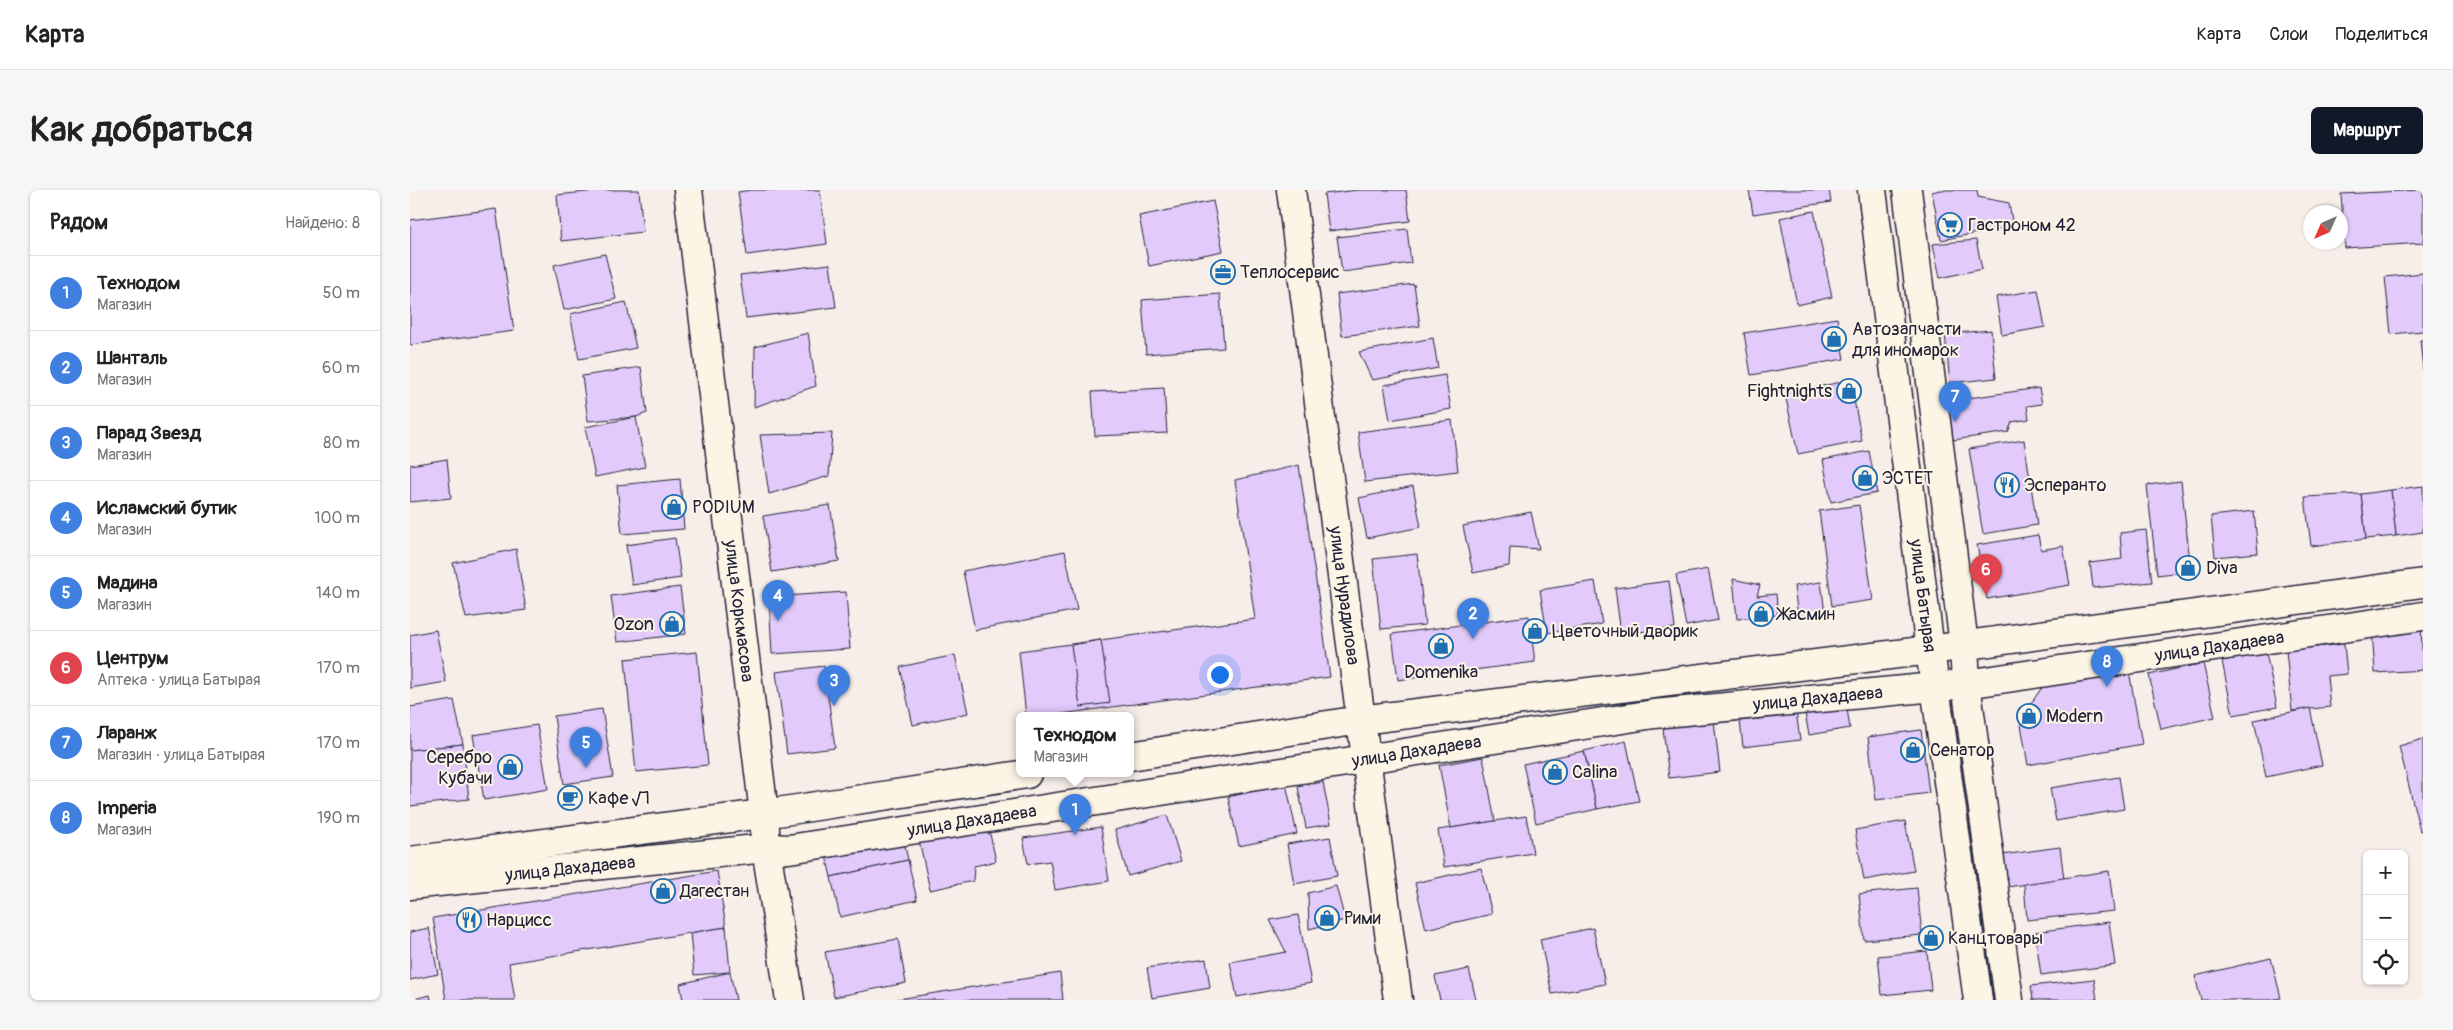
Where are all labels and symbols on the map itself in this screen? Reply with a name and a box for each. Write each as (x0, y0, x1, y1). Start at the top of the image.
north arrow (2303, 205, 2348, 250)
supermarket icon: Гастроном 42 (1937, 212, 1963, 238)
place label: Гастроном 42 (1968, 214, 2076, 237)
office icon: Теплосервис (1210, 259, 1236, 285)
place label: Теплосервис (1240, 261, 1340, 284)
place label: Автозапчасти для иномарок (1852, 318, 1961, 362)
shop icon: Автозапчасти для иномарок (1821, 326, 1847, 352)
shop icon: Fightnights (1836, 378, 1862, 404)
place label: Fightnights (1747, 380, 1832, 403)
pin: 7 (1939, 381, 1971, 422)
shop icon: ЭСТЕТ (1852, 465, 1878, 491)
place label: ЭСТЕТ (1882, 467, 1933, 490)
restaurant icon: Эсперанто (1994, 472, 2020, 498)
place label: Эсперанто (2024, 474, 2107, 497)
shop icon: PODIUM (661, 494, 687, 520)
place label: PODIUM (692, 496, 755, 519)
street label: улица Нурадилова (1323, 524, 1365, 666)
street label: улица Батырая (1904, 537, 1941, 654)
street label: улица Коркмасова (719, 538, 759, 683)
pin: 6 (1970, 554, 2002, 595)
shop icon: Diva (2175, 555, 2201, 581)
place label: Diva (2206, 557, 2238, 580)
pin: 4 (762, 580, 794, 621)
pin: 2 (1457, 598, 1489, 639)
shop icon: Жасмин (1748, 601, 1774, 627)
place label: Жасмин (1775, 603, 1835, 626)
shop icon: Ozon (659, 611, 685, 637)
place label: Ozon (614, 613, 654, 636)
shop icon: Цветочный дворик (1522, 618, 1548, 644)
place label: Цветочный дворик (1552, 620, 1699, 643)
street label: улица Дахадаева (2152, 626, 2286, 668)
shop icon: Domenika (1428, 633, 1454, 659)
pin: 8 (2091, 646, 2123, 687)
place label: Domenika (1404, 661, 1478, 684)
your location (1207, 662, 1233, 688)
pin: 3 (818, 665, 850, 706)
street label: улица Дахадаева (1751, 681, 1884, 717)
shop icon: Modern (2016, 703, 2042, 729)
place label: Modern (2046, 705, 2103, 728)
pin: 5 (570, 727, 602, 768)
street label: улица Дахадаева (1349, 730, 1483, 773)
shop icon: Сенатор (1900, 737, 1926, 763)
place label: Сенатор (1930, 739, 1995, 762)
place label: Серебро Кубачи (426, 746, 492, 790)
shop icon: Серебро Кубачи (497, 754, 523, 780)
shop icon: Calina (1542, 759, 1568, 785)
place label: Calina (1572, 761, 1617, 784)
cafe icon: Кафе √1 (557, 785, 583, 811)
place label: Кафе √1 (588, 787, 650, 810)
pin: 1 (1059, 794, 1091, 835)
street label: улица Дахадаева (905, 800, 1038, 843)
street label: улица Дахадаева (503, 851, 636, 887)
shop icon: Дагестан (650, 878, 676, 904)
place label: Дагестан (679, 880, 749, 903)
shop icon: Рими (1314, 905, 1340, 931)
restaurant icon: Нарцисс (456, 907, 482, 933)
place label: Рими (1344, 907, 1381, 930)
place label: Нарцисс (486, 909, 552, 932)
shop icon: Канцтовары (1918, 925, 1944, 951)
place label: Канцтовары (1948, 927, 2043, 950)

